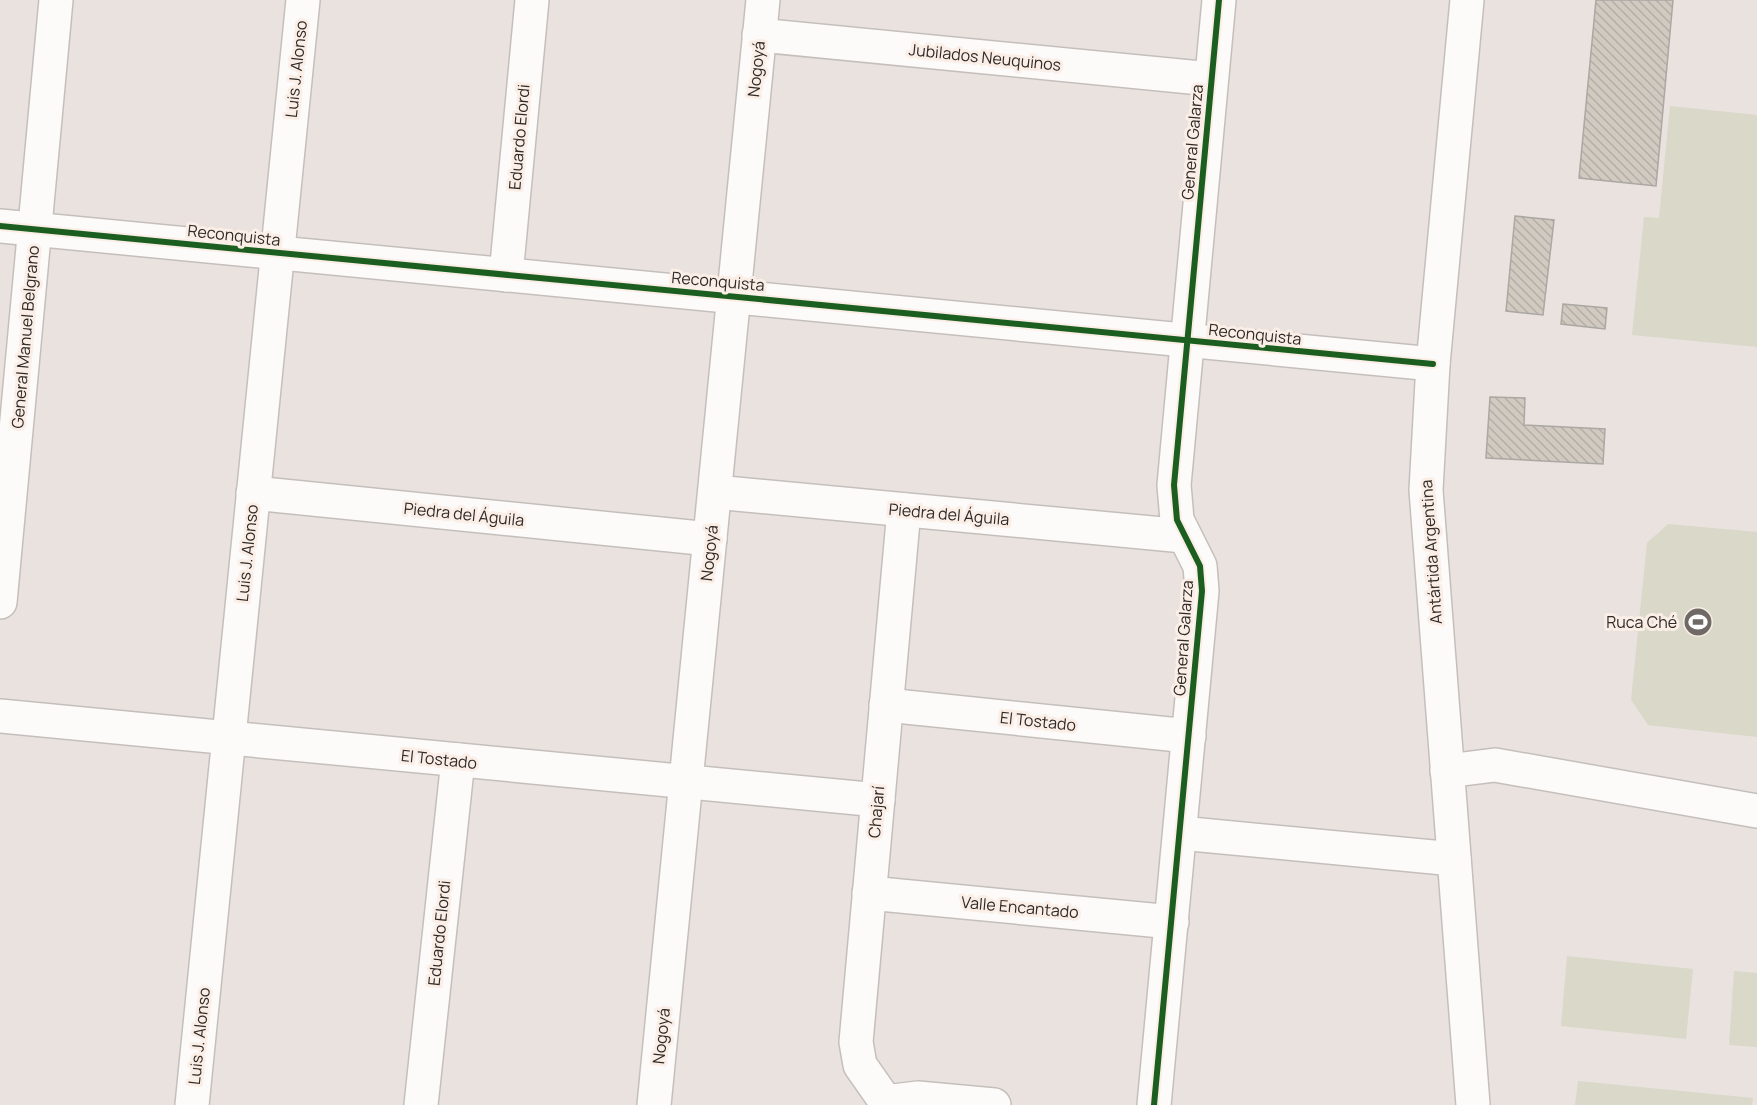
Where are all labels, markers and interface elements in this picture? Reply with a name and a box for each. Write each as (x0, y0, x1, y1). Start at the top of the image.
street label: Luis J. Alonso (280, 19, 312, 119)
street label: Jubilados Neuquinos (908, 38, 1062, 76)
street label: Nogoyá (742, 40, 770, 98)
street label: Eduardo Elordi (503, 83, 535, 191)
street label: General Galarza (1176, 83, 1208, 201)
street label: Reconquista (186, 219, 282, 251)
street label: General Manuel Belgrano (6, 245, 44, 429)
street label: Reconquista (670, 266, 766, 296)
street label: Reconquista (1207, 318, 1303, 350)
street label: Antártida Argentina (1415, 479, 1447, 625)
street label: Piedra del Águila (403, 497, 525, 531)
street label: Piedra del Águila (888, 498, 1010, 530)
street label: Luis J. Alonso (231, 503, 263, 603)
street label: Nogoyá (695, 524, 723, 582)
street label: General Galarza (1168, 579, 1198, 697)
sports icon: Ruca Ché (1682, 606, 1714, 638)
place label: Ruca Ché (1606, 611, 1677, 633)
street label: El Tostado (999, 706, 1077, 736)
street label: El Tostado (400, 744, 478, 774)
street label: Chajarí (863, 785, 889, 839)
street label: Eduardo Elordi (423, 879, 455, 987)
street label: Valle Encantado (960, 891, 1080, 923)
street label: Luis J. Alonso (183, 986, 215, 1086)
street label: Nogoyá (647, 1007, 675, 1065)

